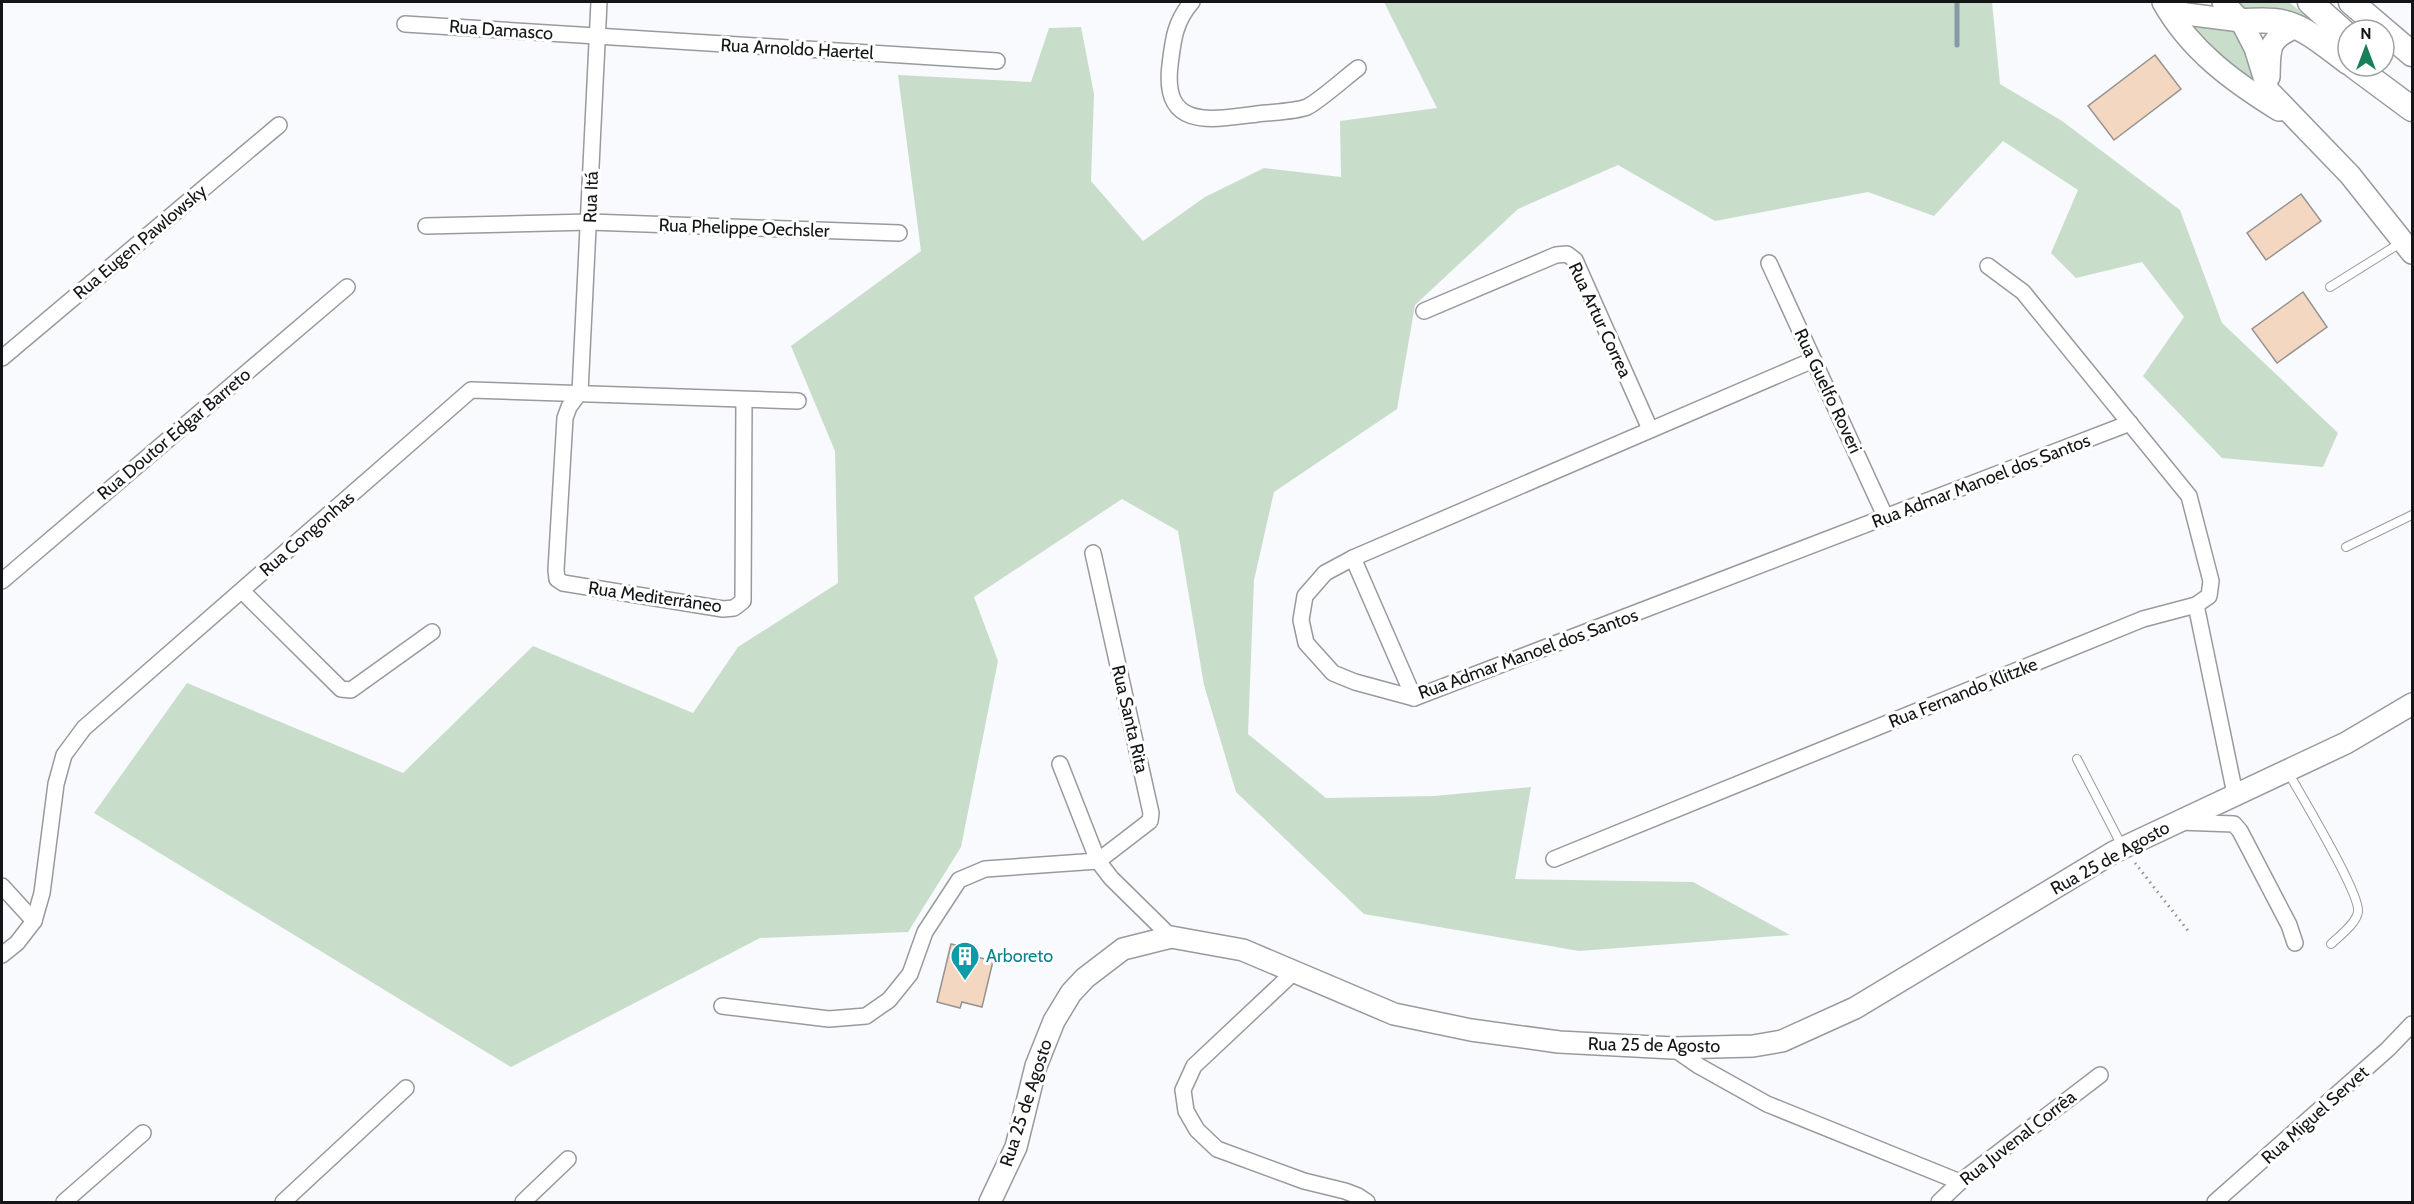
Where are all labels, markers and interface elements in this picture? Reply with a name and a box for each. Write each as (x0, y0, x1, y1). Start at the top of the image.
street label: Rua Damasco (448, 15, 554, 45)
north arrow (2336, 18, 2396, 78)
text: N (2360, 24, 2372, 43)
street label: Rua Arnoldo Haertel (720, 34, 875, 64)
street label: Rua Itá (579, 170, 603, 223)
street label: Rua Eugen Pawlowsky (69, 180, 211, 304)
street label: Rua Phelippe Oechsler (658, 214, 830, 242)
street label: Rua Artur Correa (1564, 259, 1636, 381)
street label: Rua Guelfo Roveri (1789, 325, 1867, 457)
street label: Rua Doutor Edgar Barreto (93, 363, 255, 505)
street label: Rua Admar Manoel dos Santos (1869, 429, 2093, 533)
street label: Rua Congonhas (255, 487, 359, 581)
street label: Rua Mediterrâneo (587, 577, 723, 617)
street label: Rua Admar Manoel dos Santos (1415, 604, 1641, 704)
street label: Rua Fernando Klitzke (1885, 653, 2041, 733)
street label: Rua Santa Rita (1107, 663, 1153, 775)
street label: Rua 25 de Agosto (2047, 816, 2173, 900)
building icon: Arboreto (949, 940, 981, 982)
place label: Arboreto (986, 945, 1053, 967)
street label: Rua 25 de Agosto (1588, 1033, 1720, 1057)
street label: Rua 25 de Agosto (995, 1037, 1057, 1169)
street label: Rua Miguel Servet (2257, 1061, 2373, 1169)
street label: Rua Juvenal Corrêa (1956, 1086, 2081, 1190)

